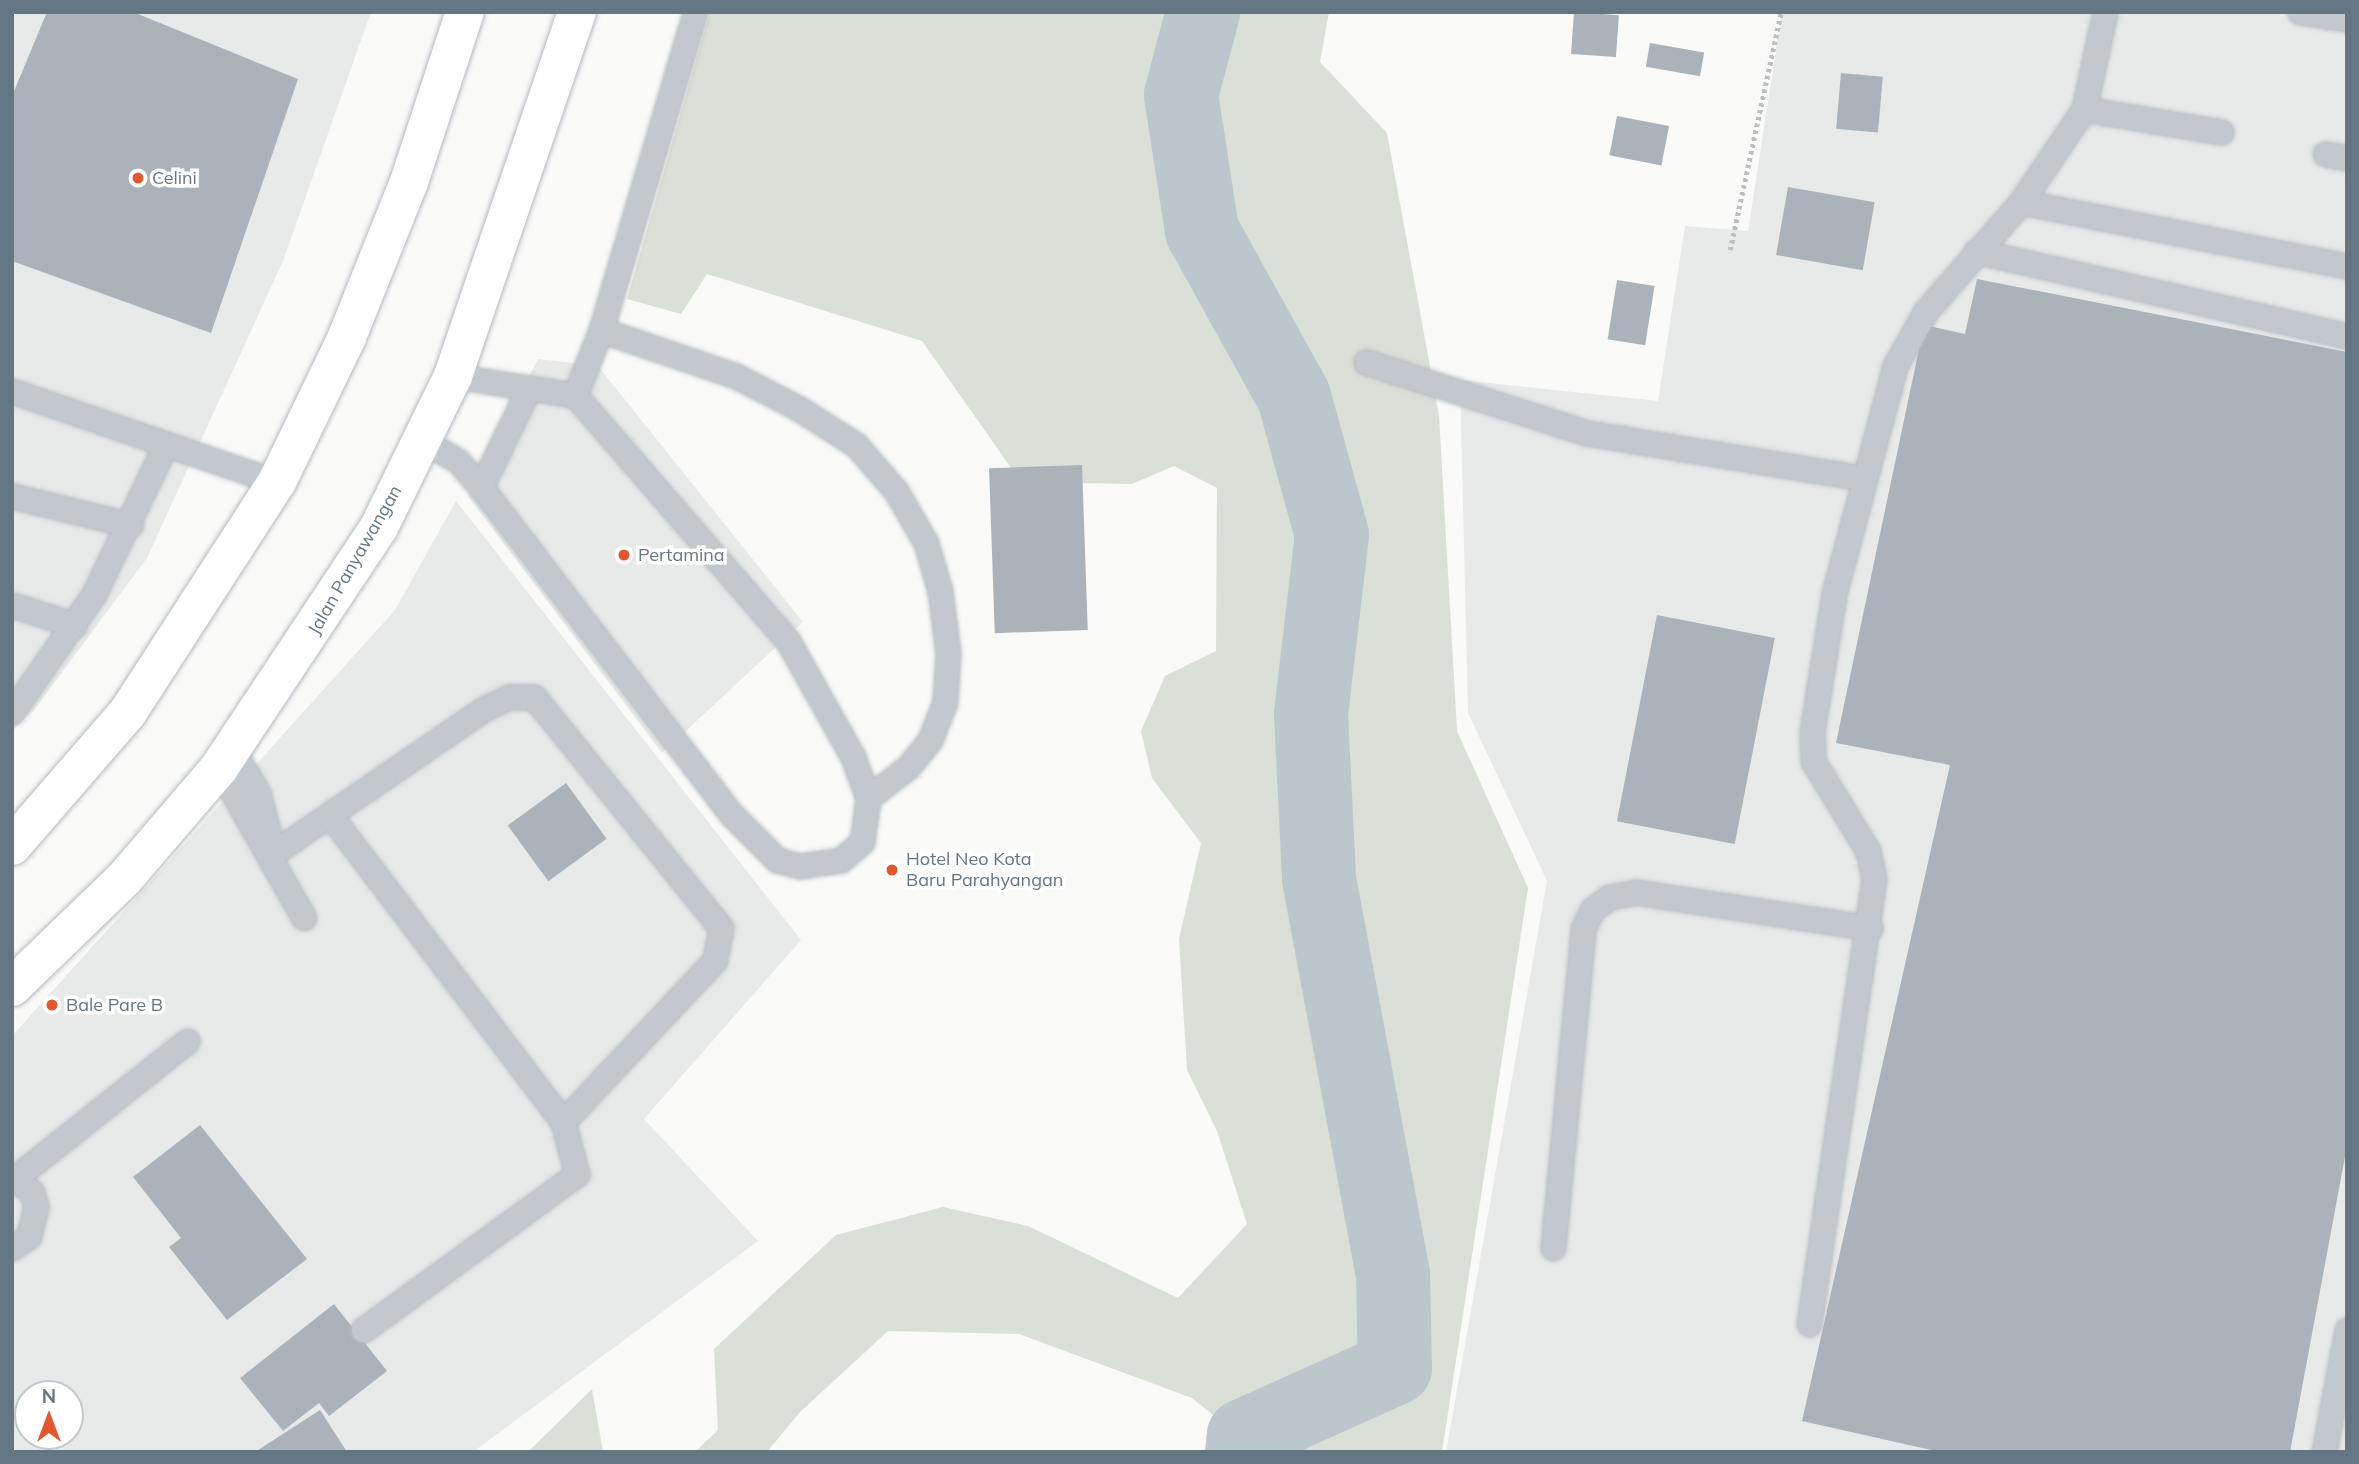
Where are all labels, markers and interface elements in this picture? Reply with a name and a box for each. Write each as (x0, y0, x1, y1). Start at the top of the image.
place label: Celini (152, 167, 197, 189)
marker: Celini (130, 170, 146, 186)
street label: Jalan Panyawangan (303, 482, 407, 638)
place label: Pertamina (638, 544, 725, 566)
marker: Pertamina (616, 547, 632, 563)
place label: Hotel Neo Kota Baru Parahyangan (906, 849, 1063, 892)
marker: Hotel Neo Kota Baru Parahyangan (884, 862, 900, 878)
place label: Bale Pare B (66, 994, 163, 1016)
marker: Bale Pare B (44, 997, 60, 1013)
north arrow (14, 1380, 84, 1450)
text: N (42, 1384, 56, 1408)

